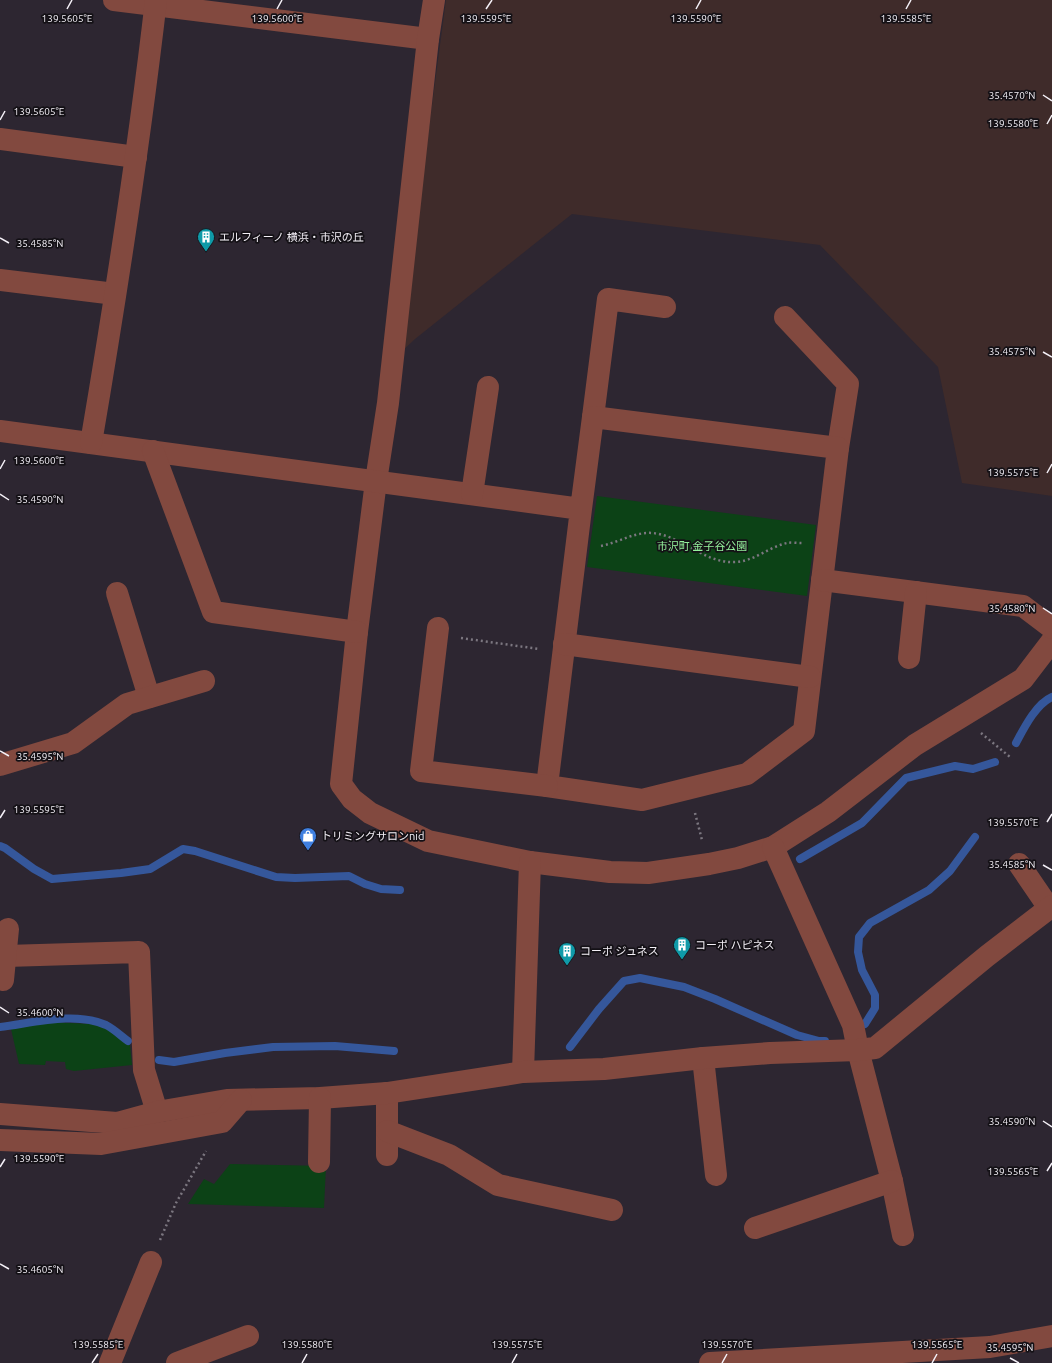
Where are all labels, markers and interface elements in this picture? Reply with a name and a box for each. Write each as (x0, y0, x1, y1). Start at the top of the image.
text: 139.5605°E (42, 13, 93, 24)
text: 139.5600°E (252, 13, 303, 24)
text: 139.5595°E (461, 13, 512, 24)
text: 139.5590°E (671, 13, 722, 24)
text: 139.5585°E (881, 13, 932, 24)
text: 35.4570°N (989, 90, 1035, 101)
text: 139.5605°E (14, 106, 65, 117)
text: 139.5580°E (988, 118, 1039, 129)
building icon: エルフィーノ 横浜・市沢の丘 (196, 227, 216, 252)
place label: エルフィーノ 横浜・市沢の丘 (219, 231, 364, 243)
text: 35.4585°N (17, 238, 63, 249)
text: 35.4575°N (989, 346, 1035, 357)
text: 139.5600°E (14, 455, 65, 466)
text: 139.5575°E (988, 467, 1039, 478)
text: 35.4590°N (17, 494, 63, 505)
park label: 市沢町 金子谷公園 (657, 540, 747, 552)
text: 35.4580°N (989, 603, 1035, 614)
text: 35.4595°N (17, 751, 63, 762)
text: 139.5595°E (14, 804, 65, 815)
text: 139.5570°E (988, 817, 1039, 828)
shop icon: トリミングサロンnid (298, 826, 318, 851)
place label: トリミングサロンnid (321, 830, 424, 842)
text: 35.4585°N (989, 859, 1035, 870)
building icon: コーポ ハピネス (672, 935, 692, 960)
place label: コーポ ハピネス (695, 939, 775, 951)
building icon: コーポ ジュネス (557, 941, 577, 966)
place label: コーポ ジュネス (580, 945, 659, 957)
text: 35.4600°N (17, 1007, 63, 1018)
text: 35.4590°N (989, 1116, 1035, 1127)
text: 139.5590°E (14, 1153, 65, 1164)
text: 139.5565°E (988, 1166, 1039, 1177)
text: 35.4605°N (17, 1264, 63, 1275)
text: 139.5585°E (73, 1339, 124, 1350)
text: 139.5580°E (282, 1339, 333, 1350)
text: 139.5575°E (492, 1339, 543, 1350)
text: 139.5570°E (702, 1339, 753, 1350)
text: 139.5565°E (912, 1339, 963, 1350)
text: 35.4595°N (987, 1342, 1033, 1353)

